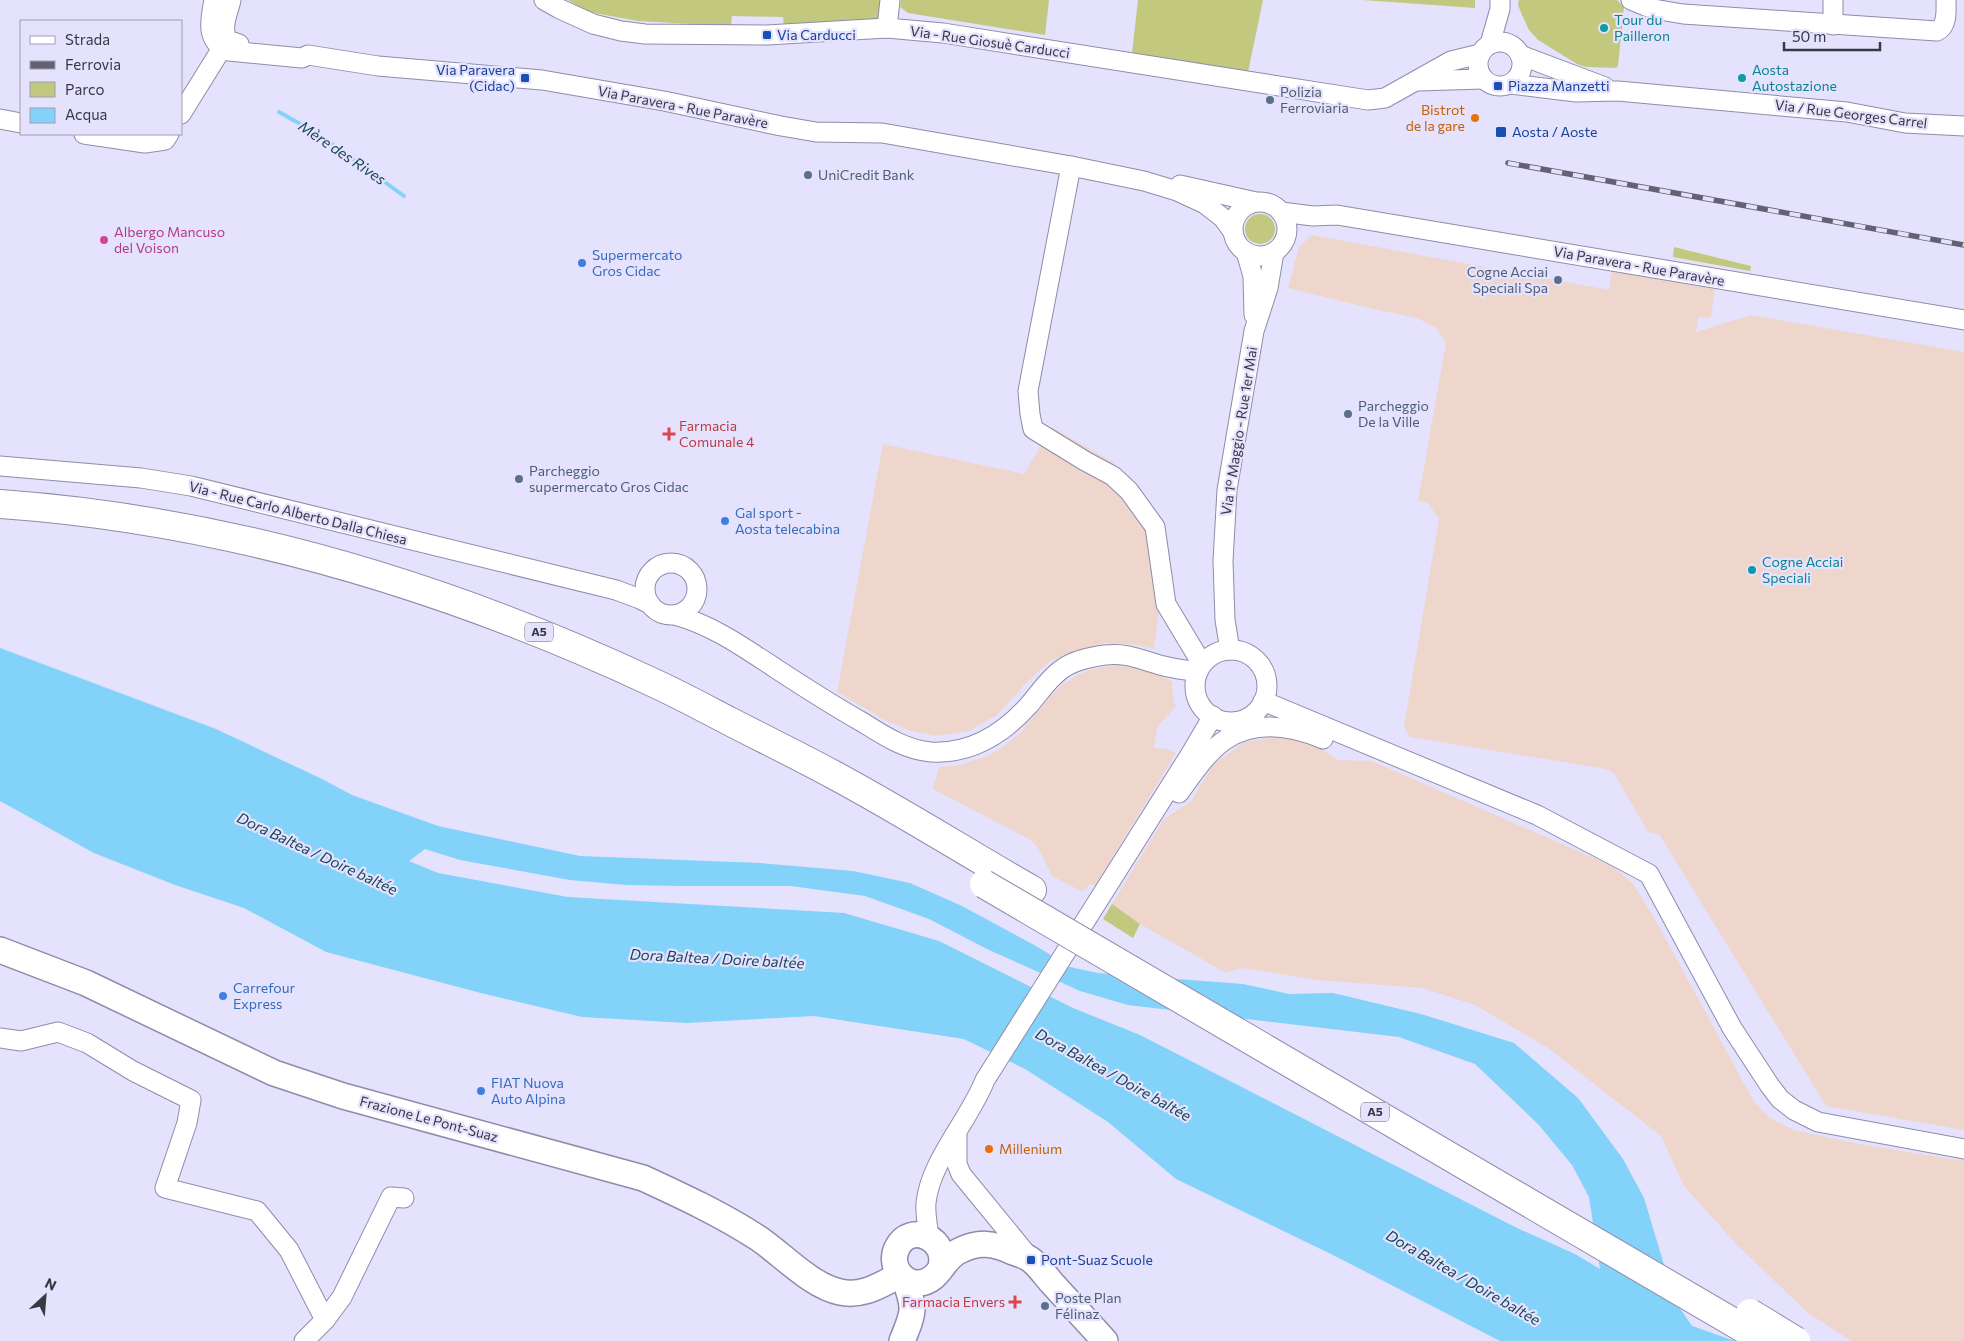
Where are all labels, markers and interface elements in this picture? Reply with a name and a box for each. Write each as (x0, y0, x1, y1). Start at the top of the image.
place label: Tour du Pailleron (1614, 11, 1670, 44)
legend (20, 20, 182, 135)
scale bar (1784, 20, 1880, 52)
street label: Via - Rue Giosuè Carducci (909, 22, 1071, 61)
marker: Tour du Pailleron (1598, 22, 1610, 34)
place label: Via Carducci (777, 26, 856, 43)
text: 50 m (1792, 27, 1826, 45)
marker: Via Carducci (761, 29, 773, 41)
text: Strada (65, 30, 110, 48)
text: Ferrovia (65, 55, 121, 73)
place label: Via Paravera (Cidac) (436, 61, 515, 94)
place label: Aosta Autostazione (1752, 61, 1837, 94)
marker: Via Paravera (Cidac) (519, 72, 531, 84)
marker: Aosta Autostazione (1736, 72, 1748, 84)
place label: Piazza Manzetti (1508, 77, 1610, 94)
text: Parco (65, 80, 104, 98)
marker: Piazza Manzetti (1492, 80, 1504, 92)
street label: Via Paravera - Rue Paravère (596, 82, 770, 131)
place label: Polizia Ferroviaria (1280, 83, 1349, 116)
marker: Polizia Ferroviaria (1264, 94, 1276, 106)
street label: Via / Rue Georges Carrel (1774, 96, 1928, 131)
place label: Bistrot de la gare (1406, 101, 1465, 134)
text: Acqua (65, 105, 107, 123)
marker: Bistrot de la gare (1469, 112, 1481, 124)
water label: Mère des Rives (296, 116, 390, 188)
place label: Aosta / Aoste (1512, 123, 1597, 140)
marker: Aosta / Aoste (1494, 125, 1508, 139)
place label: UniCredit Bank (818, 166, 915, 183)
marker: UniCredit Bank (802, 169, 814, 181)
place label: Albergo Mancuso del Voison (114, 223, 225, 256)
marker: Albergo Mancuso del Voison (98, 234, 110, 246)
street label: Via Paravera - Rue Paravère (1552, 242, 1726, 289)
place label: Supermercato Gros Cidac (592, 246, 683, 279)
marker: Supermercato Gros Cidac (576, 257, 588, 269)
place label: Cogne Acciai Speciali Spa (1467, 263, 1548, 296)
marker: Cogne Acciai Speciali Spa (1552, 274, 1564, 286)
street label: Via 1° Maggio - Rue 1er Mai (1217, 345, 1260, 517)
place label: Parcheggio De la Ville (1358, 397, 1429, 430)
marker: Parcheggio De la Ville (1342, 408, 1354, 420)
place label: Farmacia Comunale 4 (679, 417, 755, 450)
marker: Farmacia Comunale 4 (663, 428, 675, 440)
place label: Parcheggio supermercato Gros Cidac (529, 462, 689, 495)
marker: Parcheggio supermercato Gros Cidac (513, 473, 525, 485)
street label: Via - Rue Carlo Alberto Dalla Chiesa (187, 477, 409, 548)
place label: Gal sport - Aosta telecabina (735, 504, 840, 537)
marker: Gal sport - Aosta telecabina (719, 515, 731, 527)
place label: Cogne Acciai Speciali (1762, 553, 1843, 586)
marker: Cogne Acciai Speciali (1746, 564, 1758, 576)
road number: A5 (525, 622, 553, 642)
water label: Dora Baltea / Doire baltée (234, 808, 401, 898)
water label: Dora Baltea / Doire baltée (629, 944, 805, 972)
place label: Carrefour Express (233, 979, 296, 1012)
marker: Carrefour Express (217, 990, 229, 1002)
water label: Dora Baltea / Doire baltée (1033, 1024, 1194, 1124)
place label: FIAT Nuova Auto Alpina (491, 1074, 565, 1107)
marker: FIAT Nuova Auto Alpina (475, 1085, 487, 1097)
street label: Frazione Le Pont-Suaz (358, 1092, 500, 1145)
road number: A5 (1361, 1102, 1389, 1122)
place label: Millenium (999, 1140, 1062, 1157)
marker: Millenium (983, 1143, 995, 1155)
water label: Dora Baltea / Doire baltée (1383, 1226, 1544, 1329)
place label: Pont-Suaz Scuole (1041, 1251, 1153, 1268)
marker: Pont-Suaz Scuole (1025, 1254, 1037, 1266)
north arrow (20, 1271, 70, 1321)
text: N (42, 1274, 59, 1294)
place label: Poste Plan Félinaz (1055, 1289, 1122, 1322)
place label: Farmacia Envers (902, 1293, 1005, 1310)
marker: Farmacia Envers (1009, 1296, 1021, 1308)
marker: Poste Plan Félinaz (1039, 1300, 1051, 1312)

